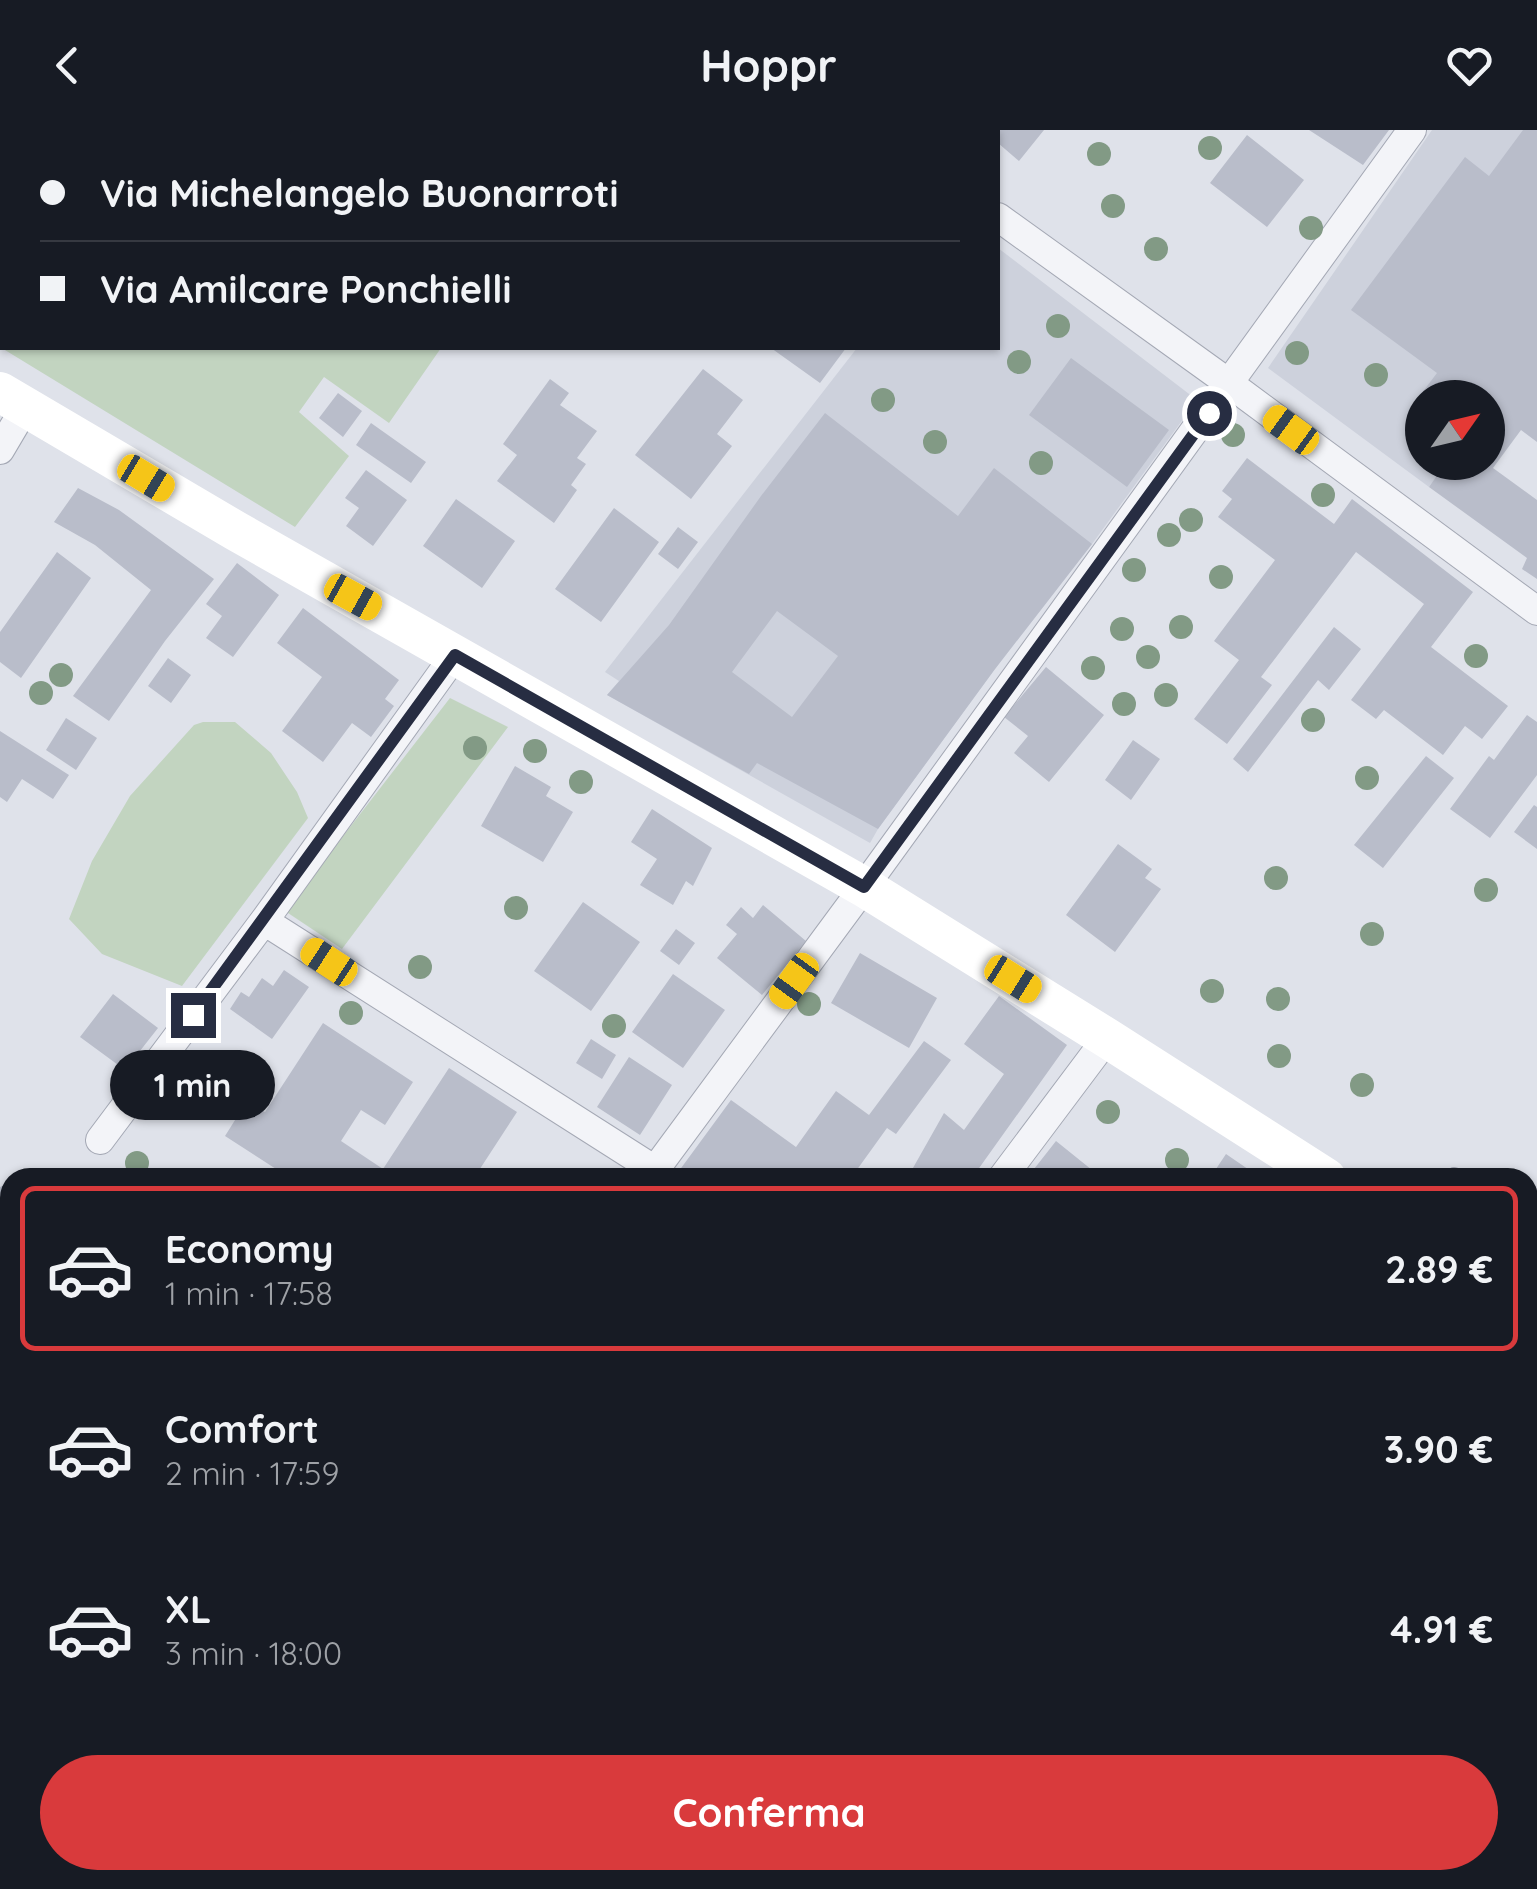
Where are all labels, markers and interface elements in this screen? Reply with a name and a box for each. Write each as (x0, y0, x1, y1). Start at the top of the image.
text: Hoppr (700, 37, 837, 93)
icon: back (40, 38, 95, 93)
icon: heart (1442, 38, 1497, 93)
text: Via Michelangelo Buonarroti (100, 169, 618, 217)
text: Via Amilcare Ponchielli (100, 265, 512, 313)
north arrow (1405, 380, 1505, 480)
map controls (1405, 380, 1505, 480)
route start (1187, 391, 1232, 436)
car (1258, 400, 1324, 460)
car (113, 450, 179, 506)
car (319, 569, 387, 625)
car (296, 933, 362, 991)
car (764, 948, 824, 1014)
car (980, 950, 1046, 1008)
route end (171, 993, 216, 1038)
callout: 1 min (110, 1050, 276, 1120)
text: 1 min (154, 1065, 231, 1105)
icon: car (45, 1224, 135, 1314)
text: Economy (165, 1225, 334, 1273)
text: 2.89 € (1385, 1245, 1493, 1293)
text: 1 min · 17:58 (165, 1273, 333, 1313)
icon: car (45, 1404, 135, 1494)
text: Comfort (165, 1405, 319, 1453)
text: 3.90 € (1384, 1425, 1493, 1473)
text: 2 min · 17:59 (165, 1453, 339, 1493)
icon: car (45, 1584, 135, 1674)
text: XL (165, 1585, 211, 1633)
text: 4.91 € (1390, 1605, 1493, 1653)
text: 3 min · 18:00 (165, 1633, 342, 1673)
button: Conferma (40, 1755, 1498, 1870)

